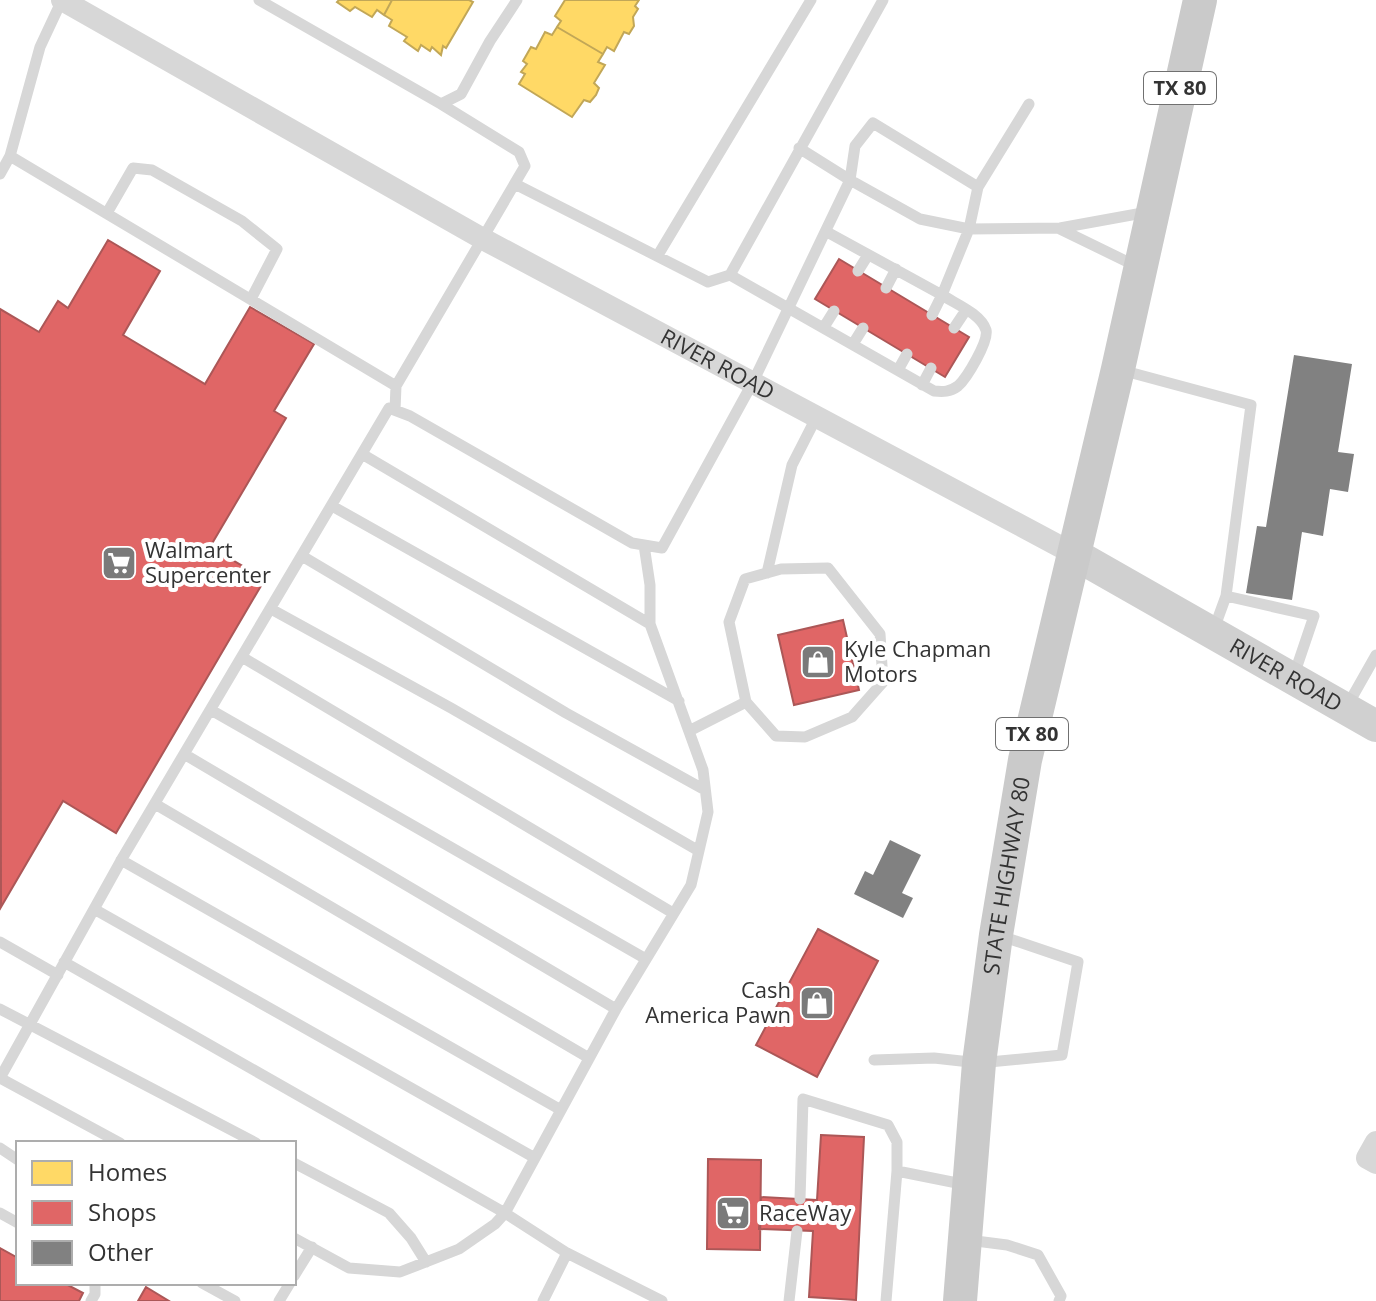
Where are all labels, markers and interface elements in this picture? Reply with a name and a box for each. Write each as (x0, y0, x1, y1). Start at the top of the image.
road number: TX 80 (1144, 72, 1216, 104)
street label: RIVER ROAD (656, 321, 780, 406)
place label: Walmart Supercenter (145, 534, 271, 589)
supermarket icon: Walmart Supercenter (100, 544, 138, 582)
street label: RIVER ROAD (1225, 630, 1348, 718)
place label: Kyle Chapman Motors (844, 633, 991, 688)
shop icon: Kyle Chapman Motors (799, 643, 837, 681)
road number: TX 80 (996, 718, 1068, 750)
street label: STATE HIGHWAY 80 (975, 774, 1036, 977)
place label: Cash America Pawn (645, 974, 791, 1029)
shop icon: Cash America Pawn (798, 984, 836, 1022)
legend (16, 1141, 296, 1285)
text: Homes (88, 1155, 167, 1188)
supermarket icon: RaceWay (714, 1194, 752, 1232)
text: Shops (88, 1195, 156, 1228)
place label: RaceWay (759, 1197, 852, 1227)
text: Other (88, 1235, 153, 1268)

